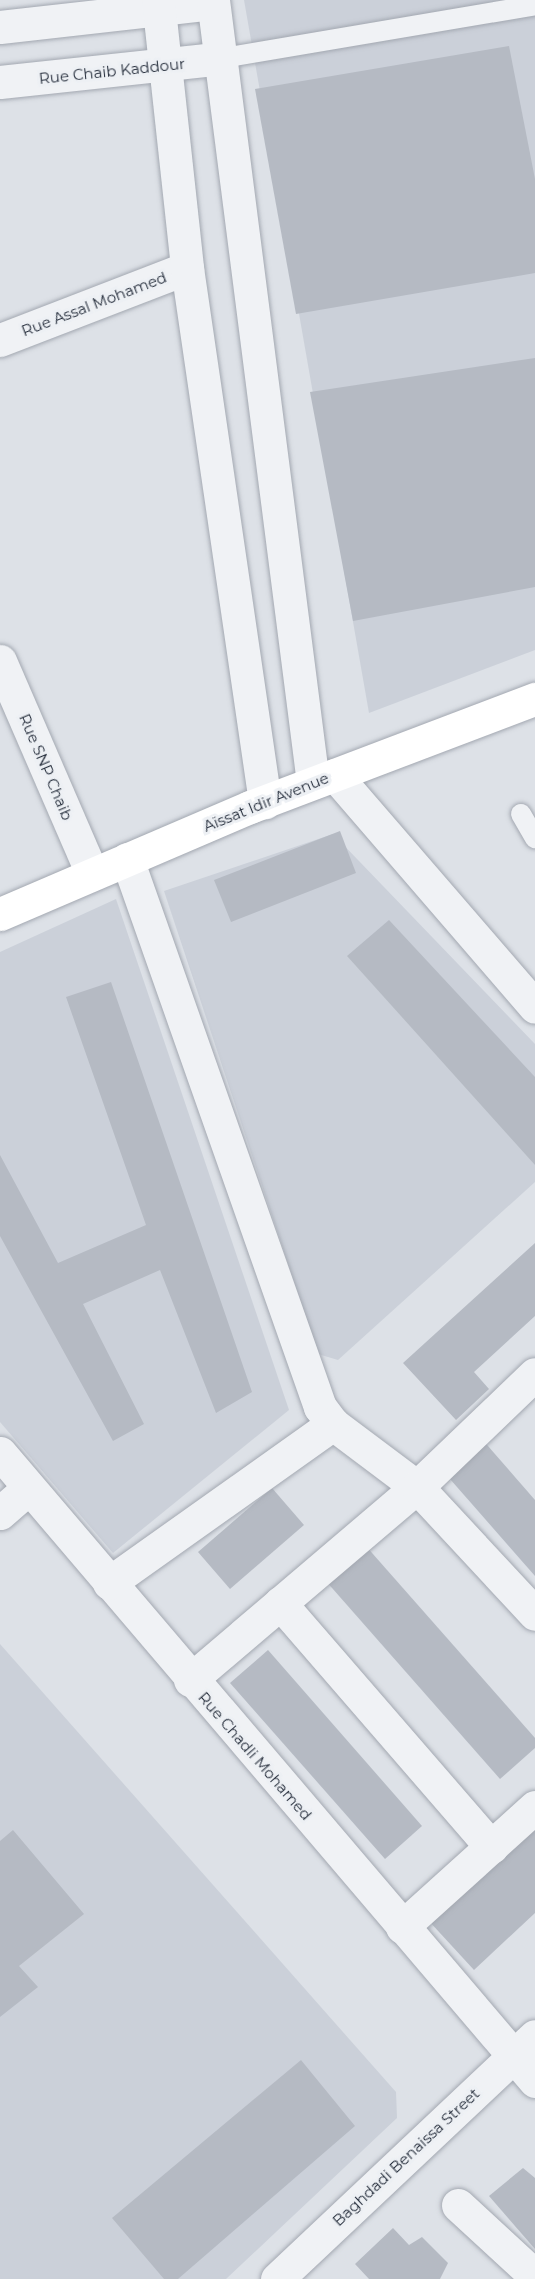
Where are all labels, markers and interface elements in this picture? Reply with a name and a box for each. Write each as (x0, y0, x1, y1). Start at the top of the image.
street label: Rue Chaib Kaddour (38, 54, 186, 88)
street label: Rue Assal Mohamed (19, 268, 169, 340)
street label: Rue SNP Chaib (15, 711, 77, 823)
street label: Aïssat Idir Avenue (201, 769, 331, 835)
street label: Rue Chadli Mohamed (195, 1688, 315, 1824)
street label: Baghdadi Benaissa Street (329, 2084, 483, 2230)

